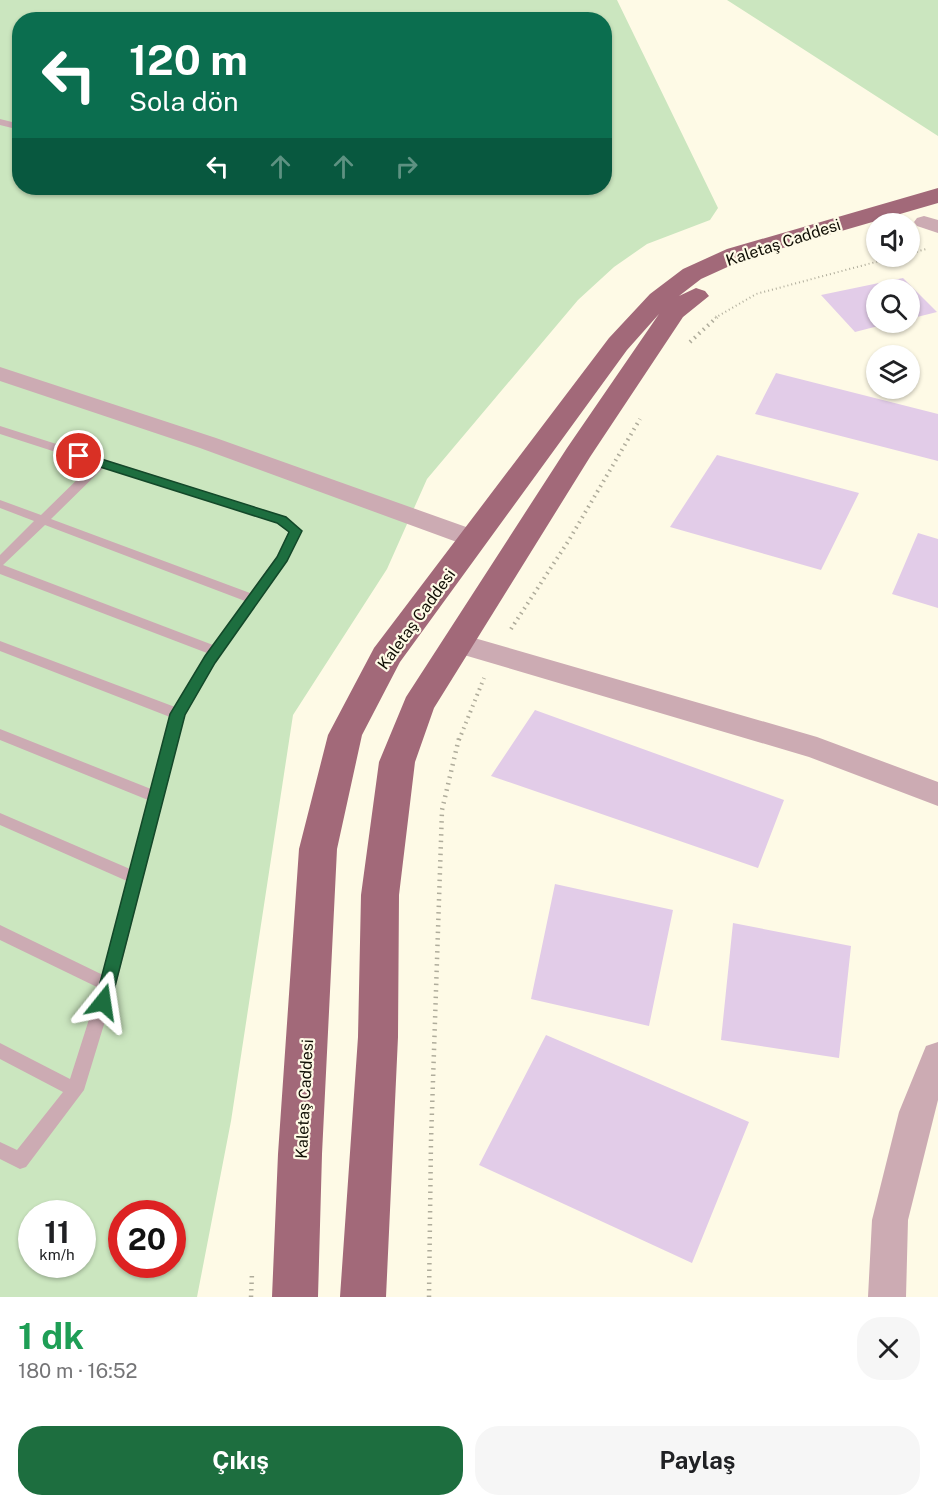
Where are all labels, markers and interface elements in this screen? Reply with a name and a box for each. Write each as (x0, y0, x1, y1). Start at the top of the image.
text: 120 m (129, 35, 248, 84)
icon: left (30, 36, 108, 114)
text: Sola dön (129, 85, 239, 117)
icon: left (201, 150, 234, 183)
icon: ahead (264, 150, 297, 183)
icon: ahead (327, 150, 360, 183)
icon: right (390, 150, 423, 183)
map controls (866, 213, 920, 399)
button: sound (866, 213, 920, 267)
street label: Kaletaş Caddesi (723, 215, 843, 270)
button: search (866, 279, 920, 333)
button: layers (866, 345, 920, 399)
pin (53, 430, 104, 481)
icon: arrive (62, 439, 95, 472)
street label: Kaletaş Caddesi (374, 565, 459, 673)
position arrow (71, 970, 135, 1034)
street label: Kaletaş Caddesi (292, 1039, 317, 1159)
speed limit sign: 20 (108, 1200, 186, 1278)
text: 11 (44, 1214, 70, 1250)
text: km/h (39, 1246, 75, 1263)
text: 1 dk (18, 1315, 84, 1357)
button: close (857, 1317, 920, 1380)
text: 180 m · 16:52 (18, 1359, 137, 1383)
button: Çıkış (18, 1426, 463, 1495)
button: Paylaş (475, 1426, 920, 1495)

